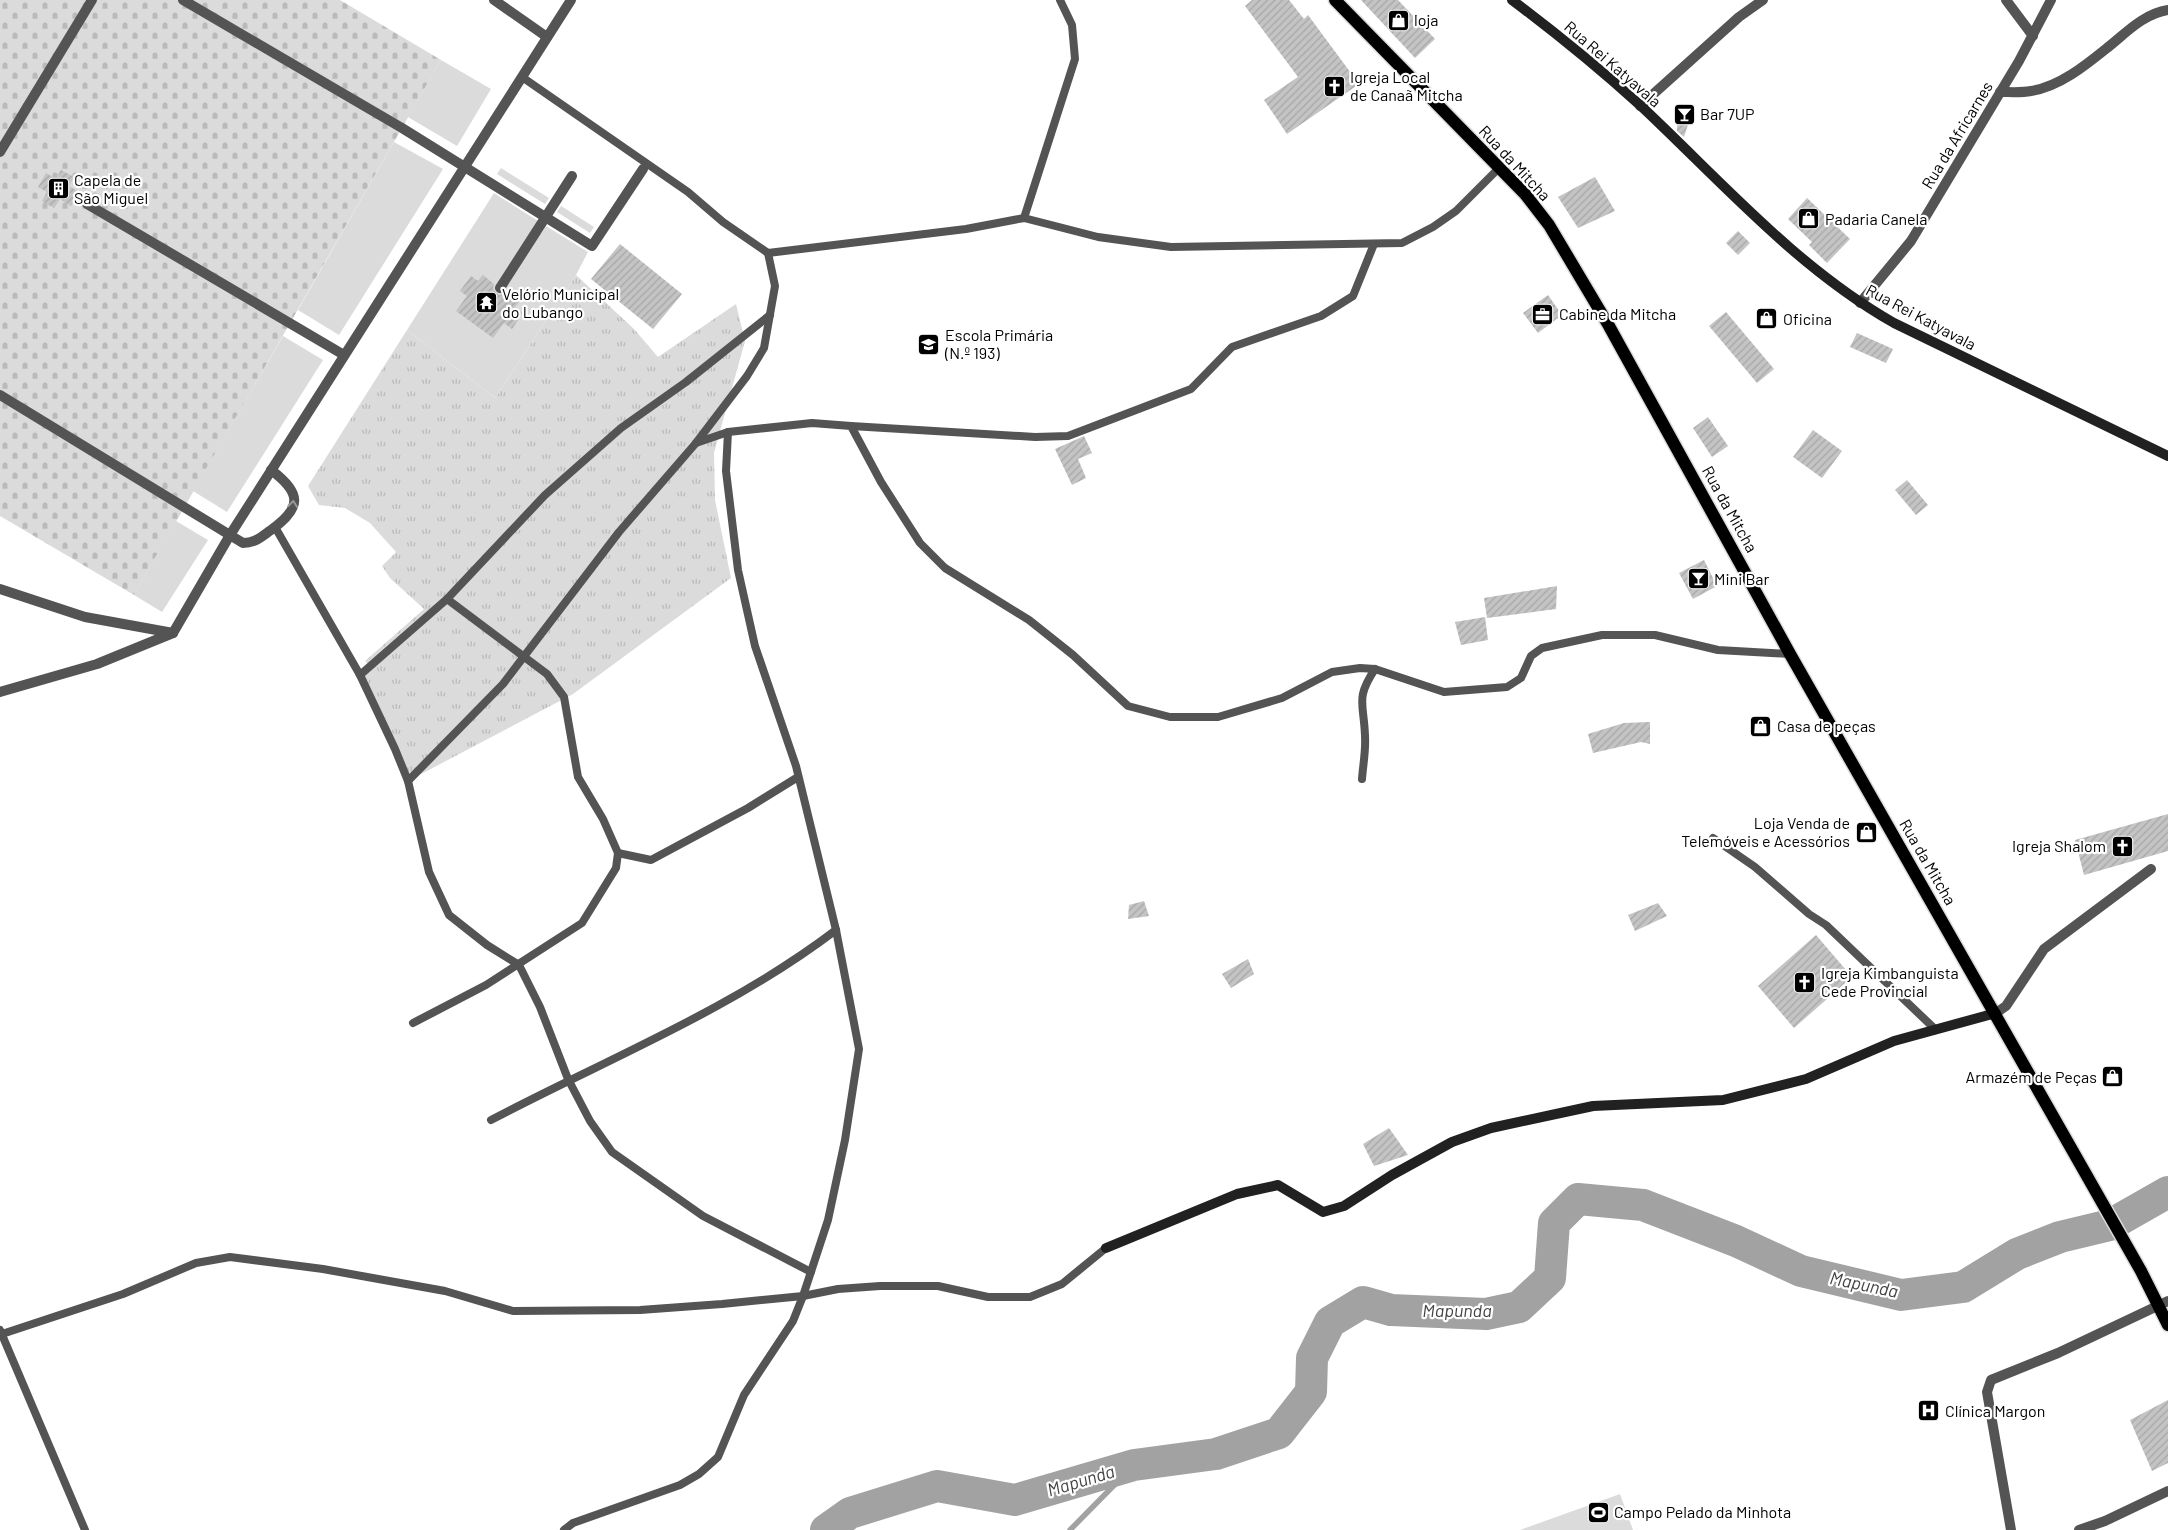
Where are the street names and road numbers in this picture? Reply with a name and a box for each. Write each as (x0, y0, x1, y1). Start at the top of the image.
street label: Rua Rei Katyavala (1561, 17, 1666, 111)
street label: Rua da Africarnes (1917, 78, 1996, 192)
street label: Rua da Mitcha (1476, 121, 1555, 204)
street label: Rua Rei Katyavala (1863, 280, 1979, 354)
street label: Rua da Mitcha (1699, 462, 1762, 555)
street label: Rua da Mitcha (1896, 815, 1961, 908)

